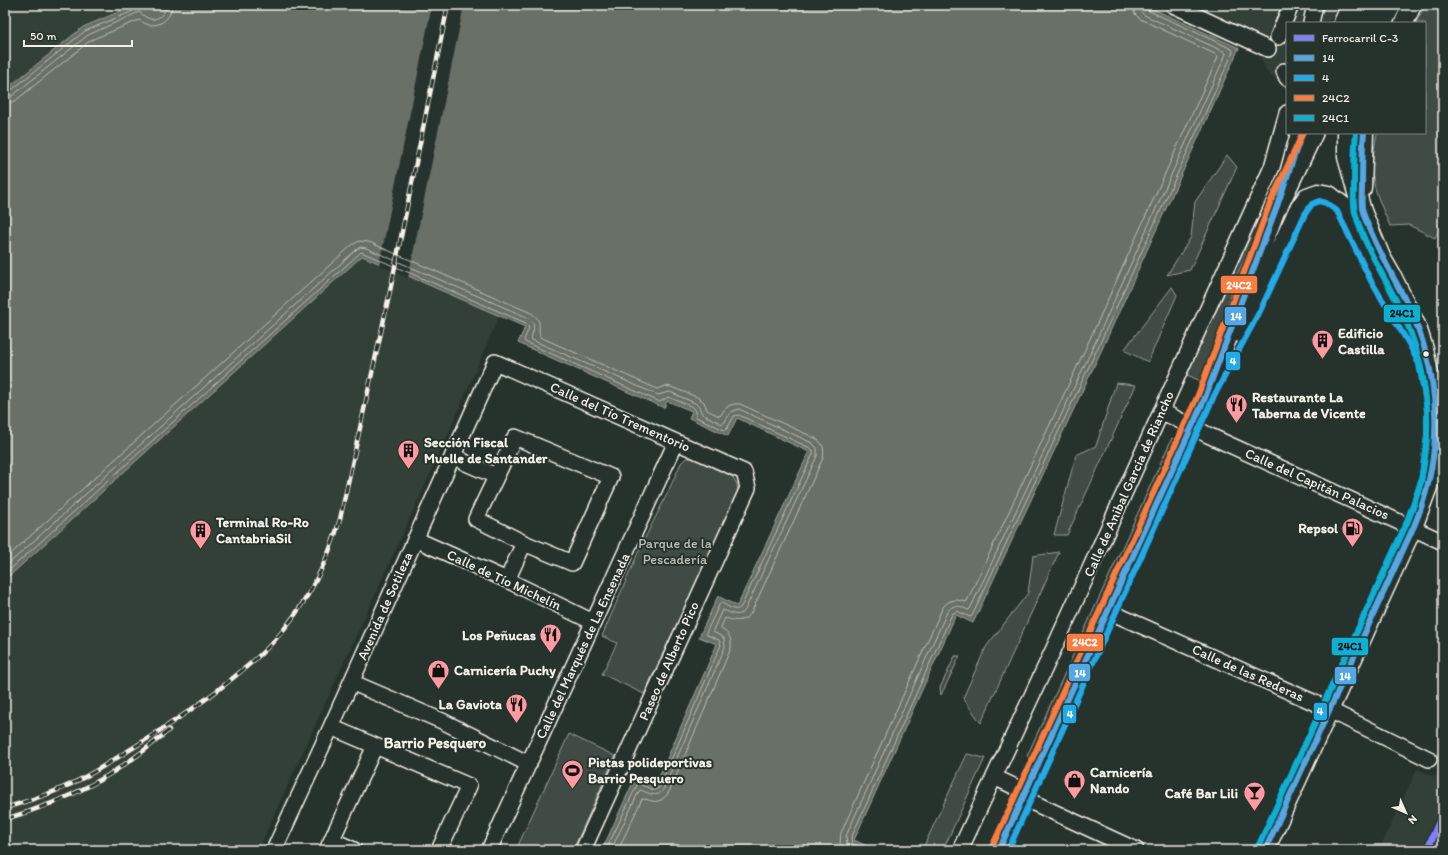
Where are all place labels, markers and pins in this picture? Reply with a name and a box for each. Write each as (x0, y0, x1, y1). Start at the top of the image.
place label: Edificio Castilla (1338, 325, 1385, 358)
building icon: Edificio Castilla (1310, 328, 1336, 361)
unlabelled marker (1421, 349, 1431, 359)
place label: Restaurante La Taberna de Vicente (1251, 389, 1366, 422)
restaurant icon: Restaurante La Taberna de Vicente (1223, 392, 1249, 425)
place label: Sección Fiscal Muelle de Santander (424, 434, 548, 467)
building icon: Sección Fiscal Muelle de Santander (396, 437, 422, 470)
place label: Terminal Ro-Ro CantabriaSil (215, 514, 309, 547)
fuel station icon: Repsol (1340, 515, 1366, 548)
building icon: Terminal Ro-Ro CantabriaSil (187, 517, 213, 550)
place label: Repsol (1298, 520, 1339, 537)
restaurant icon: Los Peñucas (538, 622, 564, 655)
place label: Los Peñucas (462, 627, 536, 644)
shop icon: Carnicería Puchy (425, 657, 451, 690)
place label: Carnicería Puchy (454, 662, 556, 679)
restaurant icon: La Gaviota (504, 691, 530, 724)
place label: La Gaviota (439, 696, 502, 713)
place label: Pistas polideportivas Barrio Pesquero (588, 754, 712, 787)
sports icon: Pistas polideportivas Barrio Pesquero (559, 757, 585, 790)
place label: Carnicería Nando (1090, 764, 1153, 797)
shop icon: Carnicería Nando (1061, 767, 1087, 800)
bar icon: Café Bar Lili (1241, 780, 1267, 813)
place label: Café Bar Lili (1165, 785, 1238, 802)

